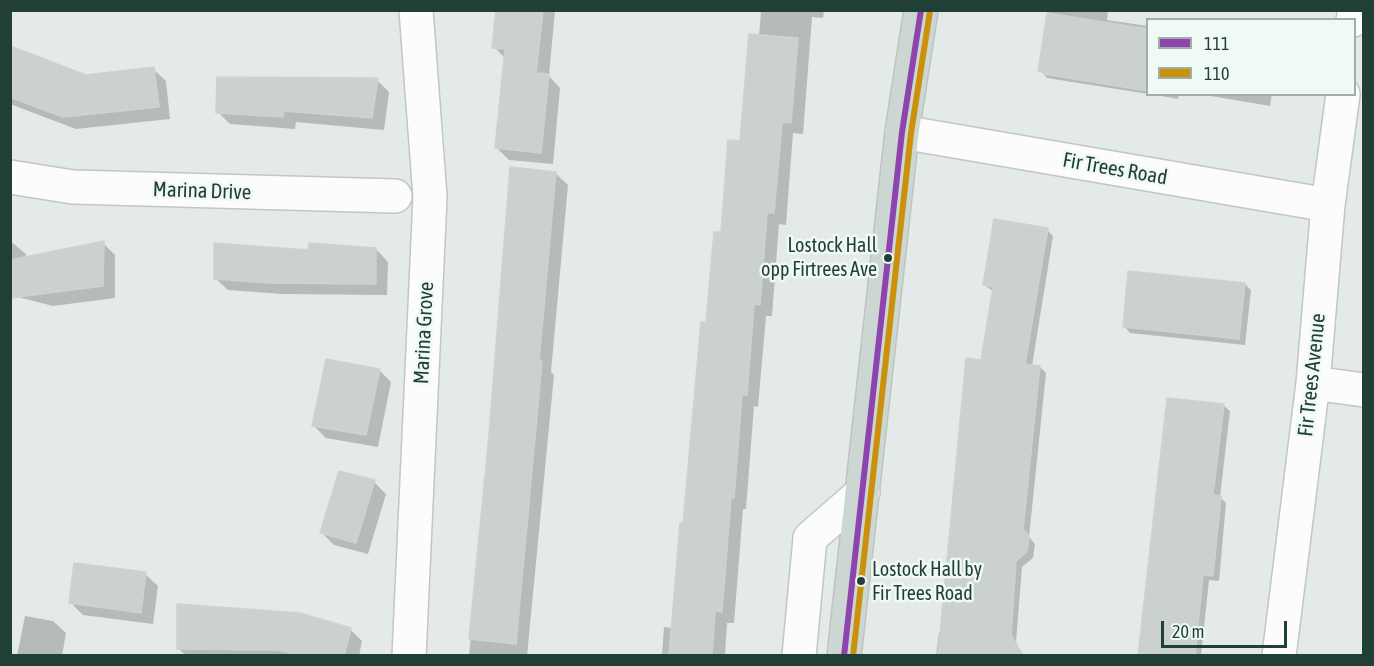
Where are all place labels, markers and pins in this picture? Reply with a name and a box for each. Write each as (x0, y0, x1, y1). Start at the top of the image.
place label: Lostock Hall opp Firtrees Ave (761, 234, 877, 281)
marker: Lostock Hall opp Firtrees Ave (882, 252, 894, 264)
place label: Lostock Hall by Fir Trees Road (872, 558, 982, 605)
marker: Lostock Hall by Fir Trees Road (855, 575, 867, 587)

